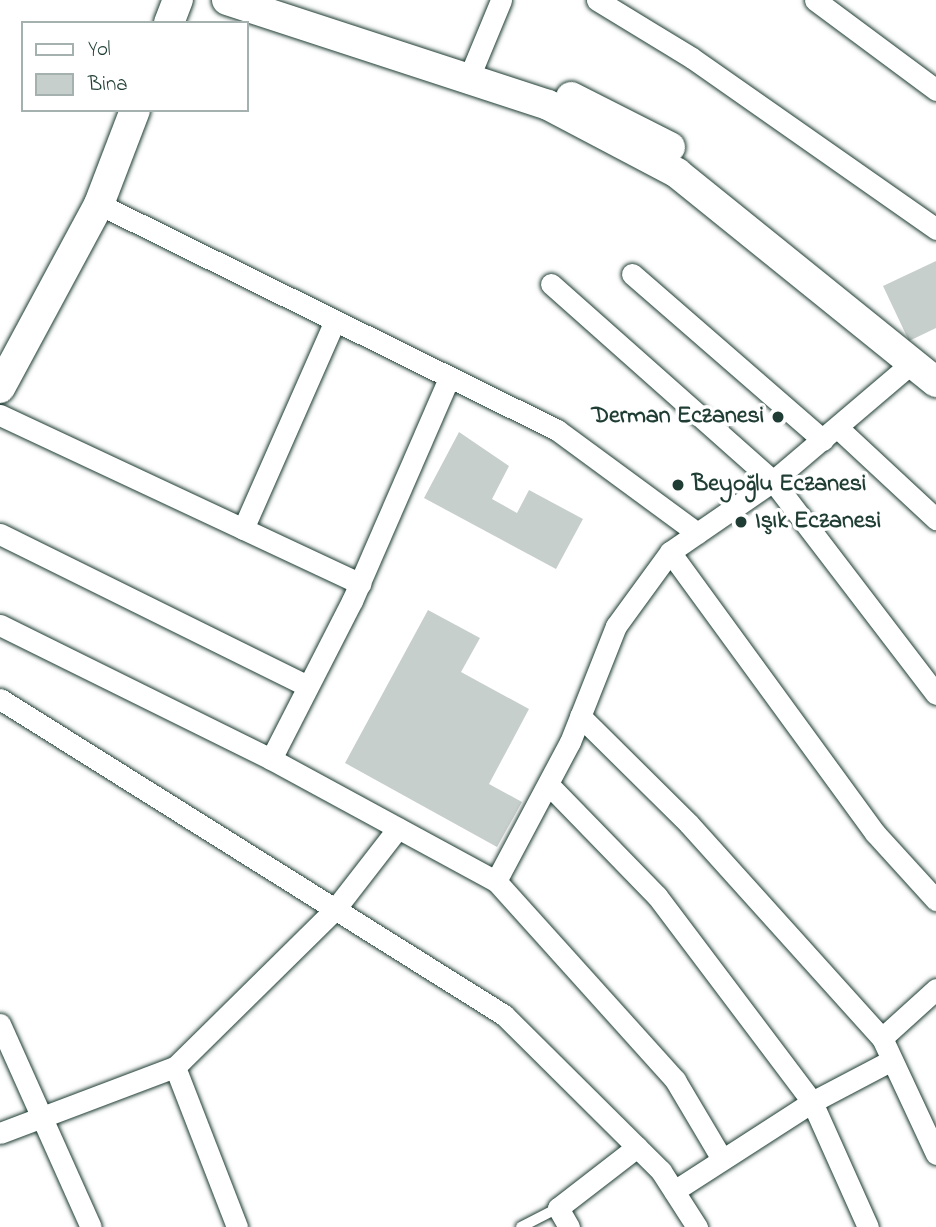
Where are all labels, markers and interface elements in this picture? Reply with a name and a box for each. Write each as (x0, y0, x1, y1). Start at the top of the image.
legend (21, 21, 248, 112)
text: Yol (88, 35, 111, 65)
text: Bina (88, 70, 128, 100)
place label: Derman Eczanesi (591, 403, 764, 431)
marker: Derman Eczanesi (770, 409, 786, 425)
place label: Beyoğlu Eczanesi (692, 471, 866, 499)
marker: Beyoğlu Eczanesi (670, 477, 686, 493)
place label: Işık Eczanesi (755, 508, 881, 536)
marker: Işık Eczanesi (733, 514, 749, 530)

